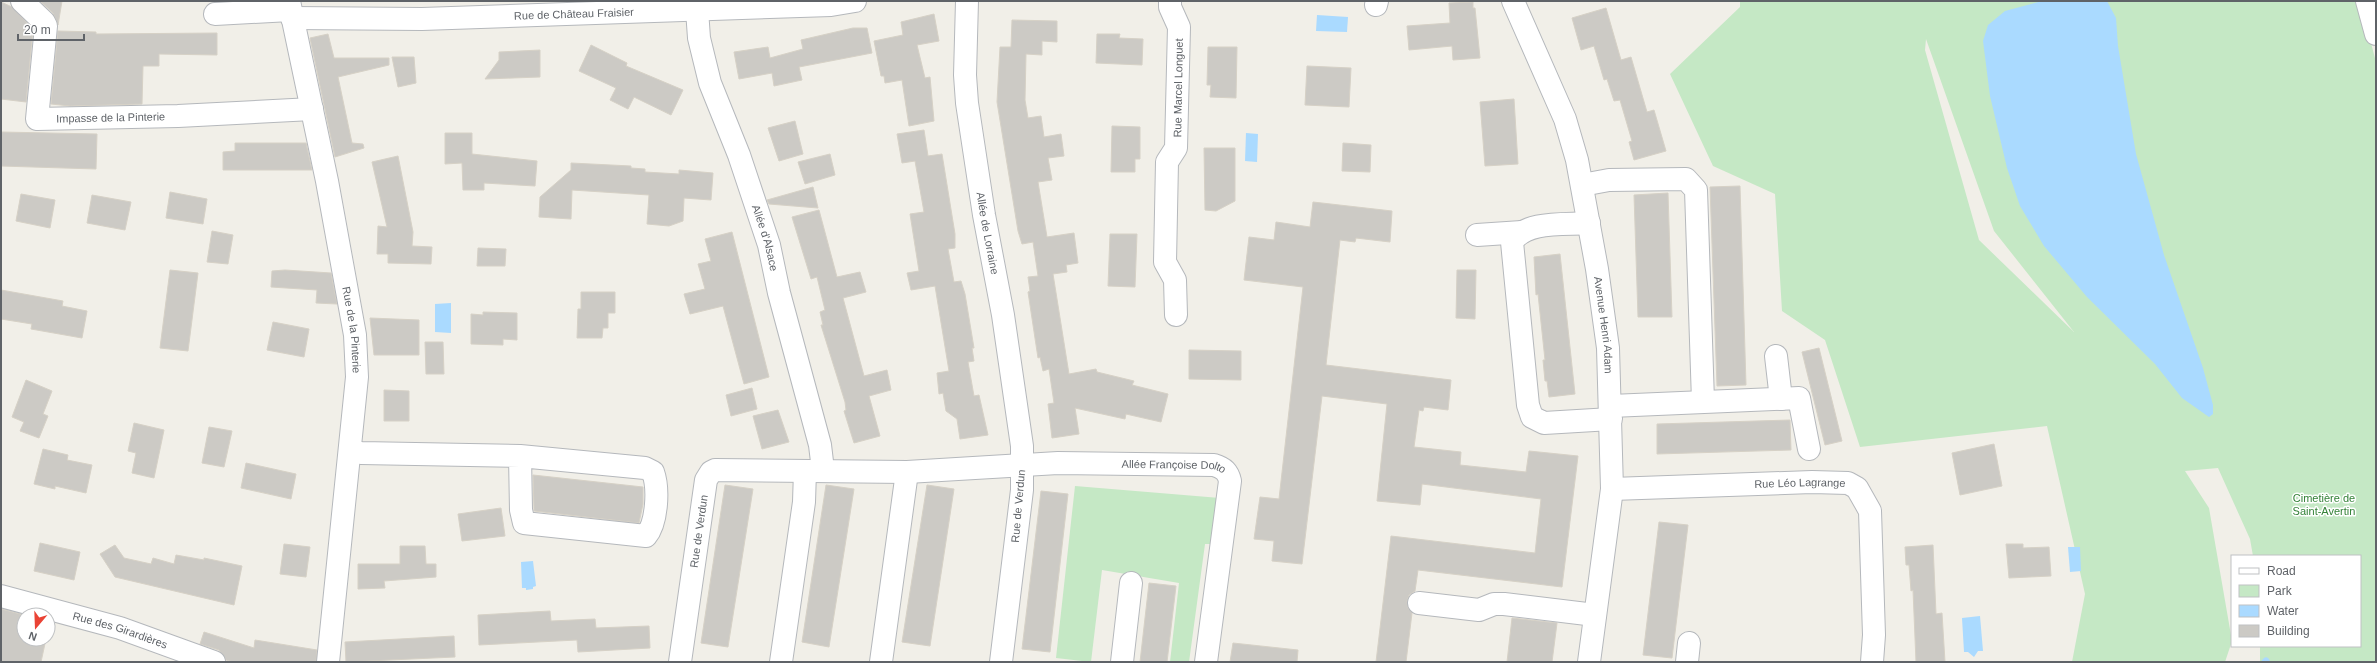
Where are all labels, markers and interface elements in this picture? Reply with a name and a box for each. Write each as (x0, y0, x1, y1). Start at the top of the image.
street label: Rue de Château Fraisier (514, 6, 634, 22)
scale bar (18, 16, 84, 42)
text: 20 m (24, 23, 51, 37)
street label: Rue Marcel Longuet (1171, 38, 1185, 138)
street label: Impasse de la Pinterie (56, 110, 165, 125)
street label: Allée de Lorraine (975, 191, 1001, 275)
street label: Allée d'Alsace (750, 203, 780, 272)
street label: Avenue Henri Adam (1592, 276, 1615, 374)
street label: Rue de la Pinterie (340, 285, 363, 374)
street label: Allée Françoise Dolto (1122, 458, 1228, 475)
street label: Rue de Verdun (1009, 469, 1027, 543)
street label: Rue Léo Lagrange (1754, 476, 1846, 490)
park label: Cimetière de Saint-Avertin (2293, 492, 2355, 517)
street label: Rue de Verdun (688, 494, 710, 569)
legend (2231, 555, 2361, 647)
text: Road (2267, 564, 2296, 578)
text: Park (2267, 584, 2293, 598)
text: Water (2267, 604, 2299, 618)
north arrow (16, 607, 56, 647)
street label: Rue des Girardières (72, 610, 170, 651)
text: Building (2267, 624, 2310, 638)
text: N (27, 629, 38, 643)

